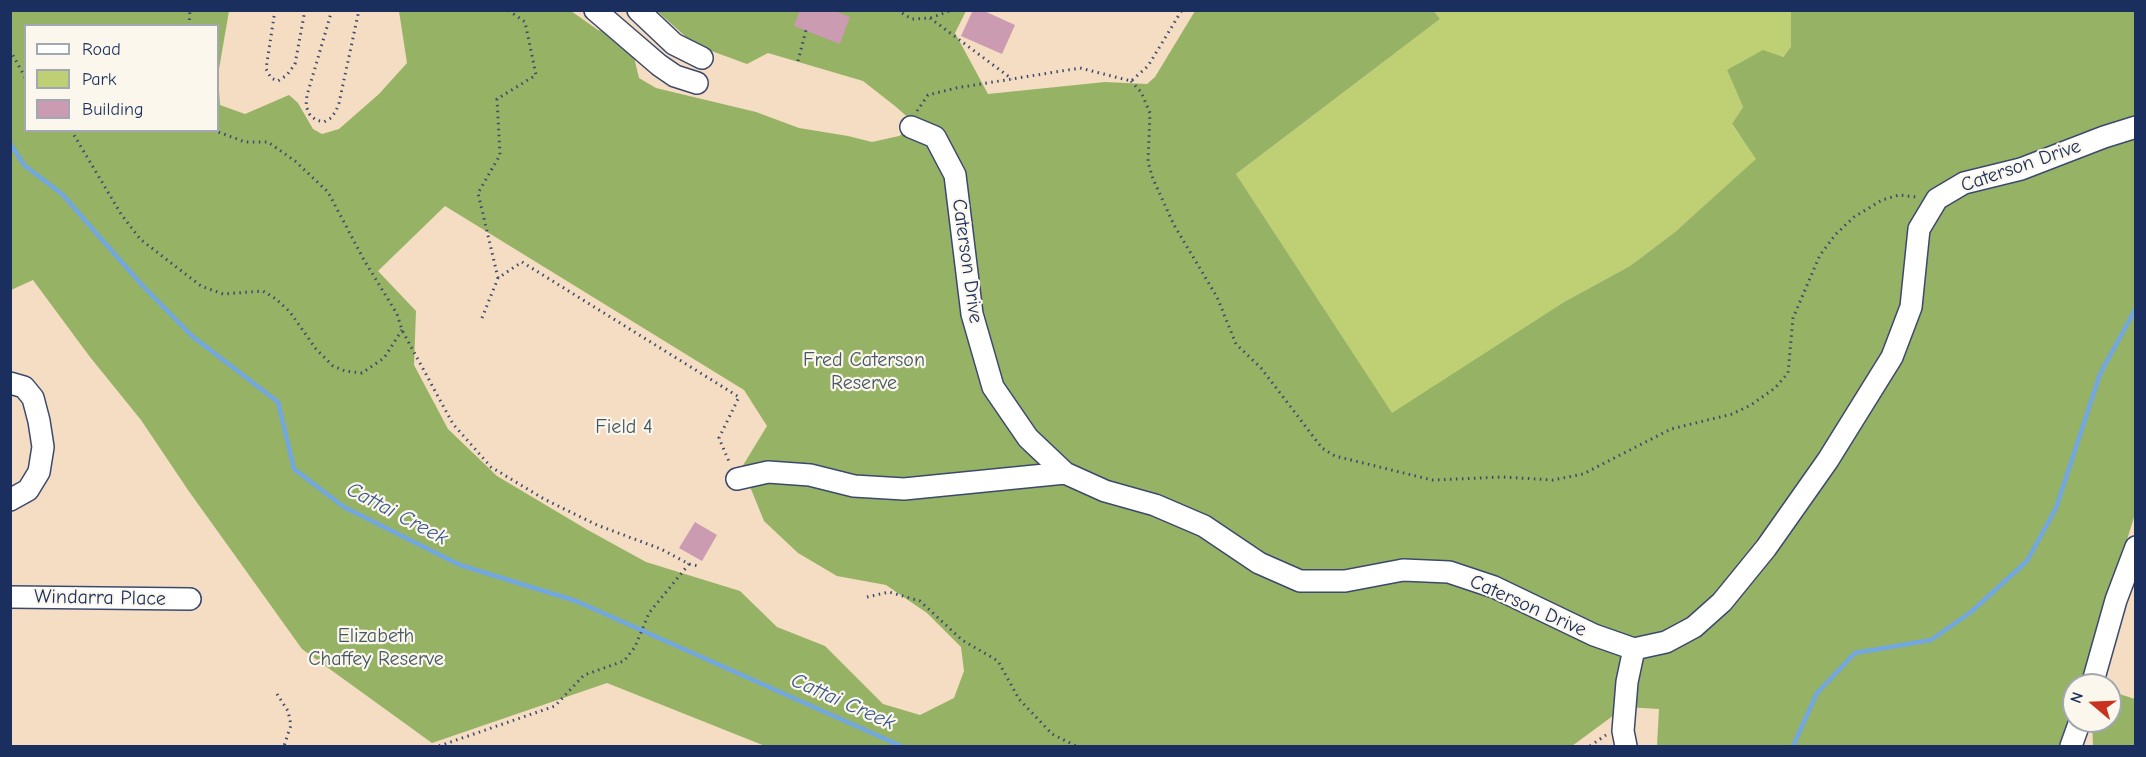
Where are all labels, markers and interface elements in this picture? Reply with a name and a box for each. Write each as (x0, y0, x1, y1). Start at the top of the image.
legend (24, 24, 219, 132)
text: Road (82, 39, 121, 60)
text: Park (82, 69, 116, 90)
text: Building (82, 99, 144, 120)
street label: Caterson Drive (1958, 134, 2084, 198)
street label: Caterson Drive (946, 197, 988, 325)
park label: Fred Caterson Reserve (803, 348, 925, 395)
park label: Field 4 (595, 415, 653, 439)
water label: Cattai Creek (342, 477, 452, 551)
street label: Caterson Drive (1466, 570, 1590, 642)
street label: Windarra Place (34, 585, 166, 611)
park label: Elizabeth Chaffey Reserve (308, 624, 444, 671)
water label: Cattai Creek (787, 668, 899, 736)
north arrow (2062, 673, 2122, 733)
text: N (2067, 690, 2087, 706)

